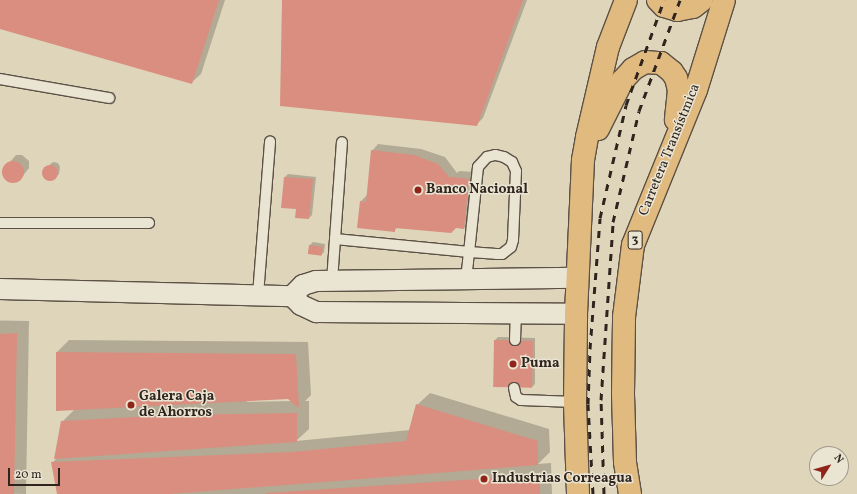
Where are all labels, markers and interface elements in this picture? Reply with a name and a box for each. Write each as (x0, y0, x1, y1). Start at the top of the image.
street label: Carretera Transístmica (636, 81, 704, 219)
place label: Banco Nacional (426, 182, 528, 198)
marker: Banco Nacional (413, 185, 423, 195)
road number: 3 (627, 229, 643, 251)
place label: Puma (521, 356, 560, 372)
marker: Puma (508, 359, 518, 369)
place label: Galera Caja de Ahorros (139, 389, 214, 422)
marker: Galera Caja de Ahorros (126, 400, 136, 410)
north arrow (809, 446, 849, 486)
text: N (830, 451, 847, 467)
scale bar (10, 460, 62, 486)
text: 20 m (15, 467, 42, 483)
place label: Industrias Correagua (492, 471, 632, 487)
marker: Industrias Correagua (479, 474, 489, 484)

